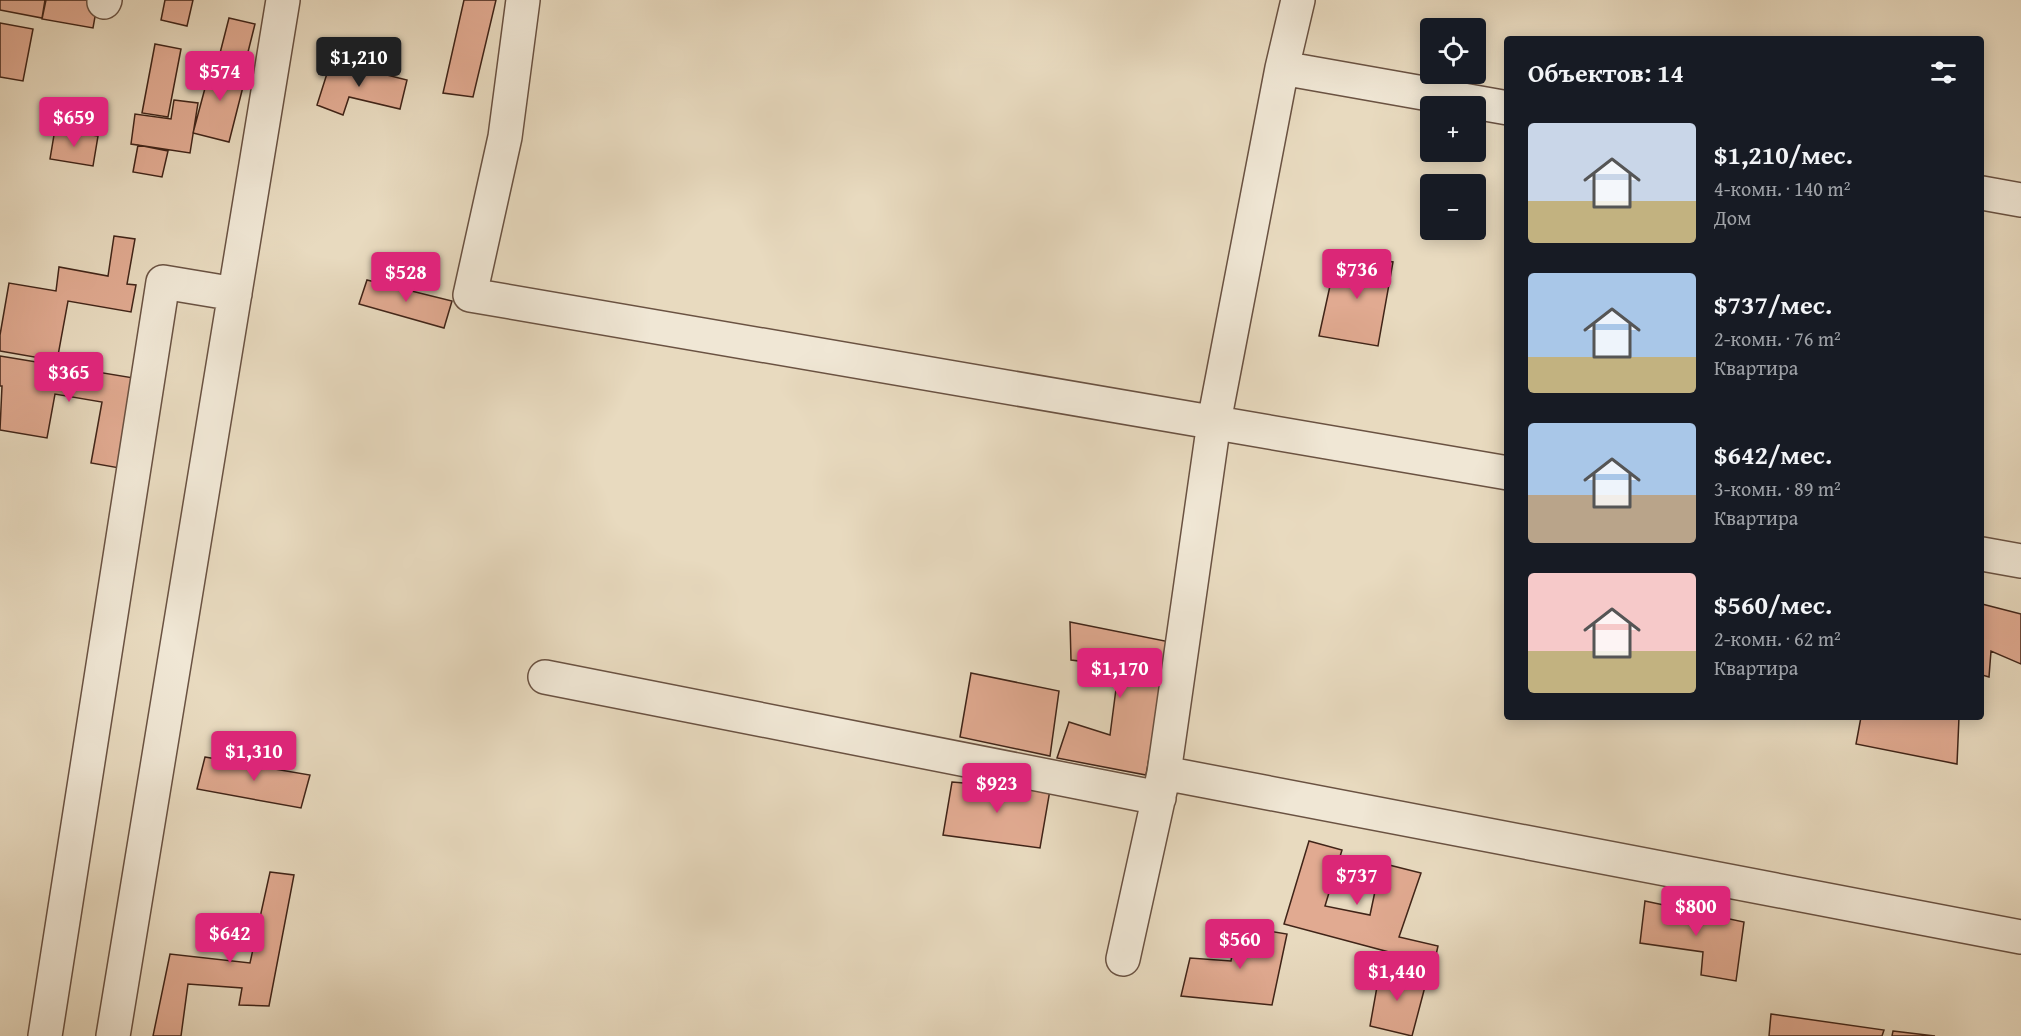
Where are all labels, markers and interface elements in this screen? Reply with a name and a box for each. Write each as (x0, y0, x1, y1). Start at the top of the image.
map controls (1420, 18, 1486, 240)
button: locate (1420, 18, 1486, 84)
pin: $1,210 (310, 37, 408, 88)
text: $1,210 (330, 42, 388, 71)
pin: $574 (184, 51, 256, 102)
text: Объектов: 14 (1528, 53, 1684, 92)
text: $574 (199, 56, 241, 85)
icon: filters (1927, 56, 1960, 89)
button: + (1420, 96, 1486, 162)
pin: $659 (38, 97, 110, 148)
text: $659 (53, 102, 95, 131)
text: $1,210/мес. (1714, 135, 1853, 174)
icon: home (1576, 147, 1648, 219)
button: − (1420, 174, 1486, 240)
text: 4-комн. · 140 m² (1714, 174, 1850, 203)
text: Дом (1714, 203, 1751, 232)
pin: $736 (1321, 249, 1393, 300)
pin: $528 (370, 252, 442, 303)
text: $736 (1336, 254, 1378, 283)
text: $528 (385, 257, 427, 286)
text: $737/мес. (1714, 285, 1832, 324)
icon: home (1576, 297, 1648, 369)
text: 2-комн. · 76 m² (1714, 324, 1841, 353)
pin: $365 (33, 352, 105, 403)
text: Квартира (1714, 353, 1798, 382)
text: $365 (48, 357, 90, 386)
text: $642/мес. (1714, 435, 1832, 474)
icon: home (1576, 447, 1648, 519)
text: 3-комн. · 89 m² (1714, 474, 1841, 503)
text: Квартира (1714, 503, 1798, 532)
text: $560/мес. (1714, 585, 1832, 624)
icon: home (1576, 597, 1648, 669)
text: 2-комн. · 62 m² (1714, 624, 1841, 653)
pin: $1,170 (1071, 648, 1169, 699)
text: $1,170 (1091, 653, 1149, 682)
text: Квартира (1714, 653, 1798, 682)
pin: $1,310 (205, 731, 303, 782)
text: $1,310 (225, 736, 283, 765)
pin: $923 (961, 763, 1033, 814)
text: $923 (976, 768, 1018, 797)
pin: $737 (1321, 855, 1393, 906)
text: $737 (1336, 860, 1378, 889)
pin: $800 (1660, 886, 1732, 937)
text: $800 (1675, 891, 1717, 920)
pin: $642 (194, 913, 266, 964)
text: $642 (209, 918, 251, 947)
pin: $560 (1204, 919, 1276, 970)
text: $560 (1219, 924, 1261, 953)
pin: $1,440 (1348, 951, 1446, 1002)
text: $1,440 (1368, 956, 1426, 985)

